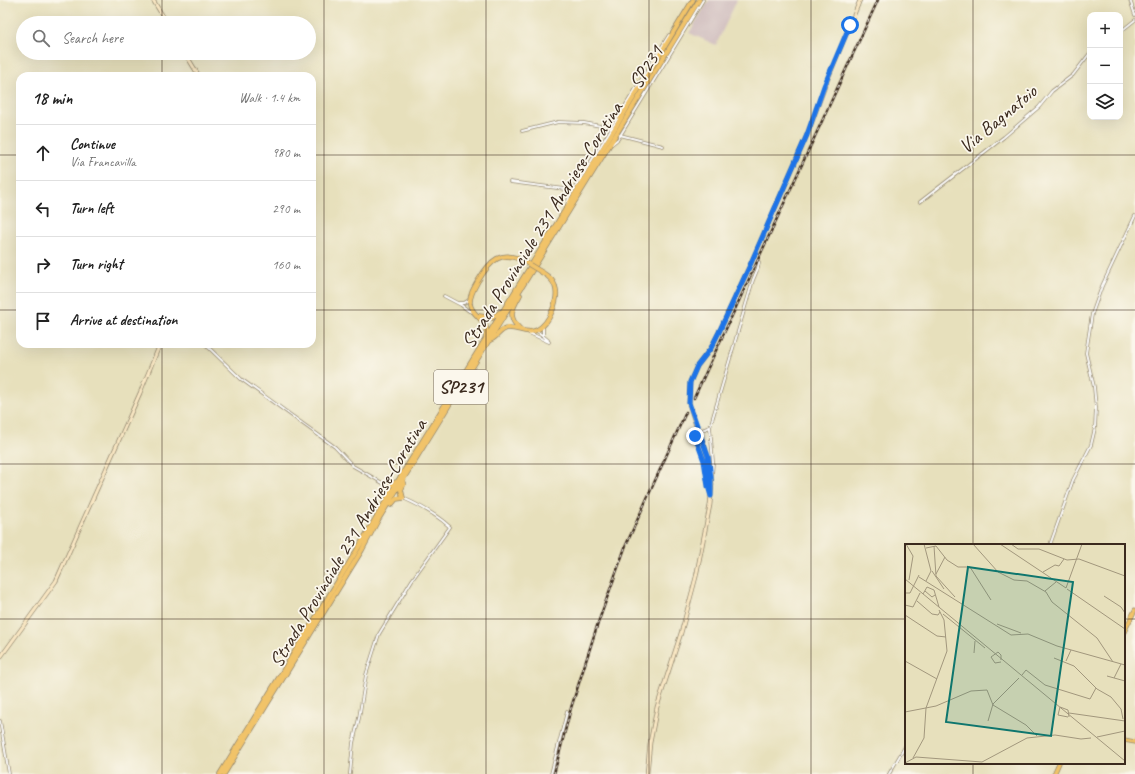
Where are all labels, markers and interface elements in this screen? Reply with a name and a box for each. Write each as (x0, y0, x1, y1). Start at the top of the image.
map controls (1087, 12, 1123, 120)
button: + (1087, 12, 1123, 48)
search box (16, 16, 316, 60)
route start (841, 16, 859, 34)
icon: search (30, 27, 52, 49)
text: Search here (62, 29, 123, 48)
street label: SP231 (623, 40, 669, 93)
button: − (1087, 48, 1123, 84)
street label: Via Bagnatoio (954, 79, 1043, 159)
button: layers (1087, 84, 1123, 120)
text: 18 min (32, 88, 72, 109)
text: Walk · 1.4 km (239, 90, 300, 106)
street label: Strada Provinciale 231 Andriese-Coratina (456, 96, 629, 353)
text: Continue (70, 135, 115, 154)
icon: ahead (32, 142, 54, 164)
text: 980 m (272, 145, 300, 161)
text: Via Francavilla (70, 154, 136, 170)
icon: left (32, 198, 54, 220)
text: Turn left (70, 199, 113, 218)
text: 290 m (272, 201, 300, 217)
icon: right (32, 254, 54, 276)
text: Turn right (70, 255, 123, 274)
text: 160 m (272, 257, 300, 273)
icon: arrive (32, 310, 54, 332)
text: Arrive at destination (70, 311, 177, 330)
road number: SP231 (434, 370, 488, 404)
street label: Strada Provinciale 231 Andriese-Coratina (264, 413, 433, 672)
route end (686, 427, 704, 445)
inset map (905, 544, 1125, 764)

